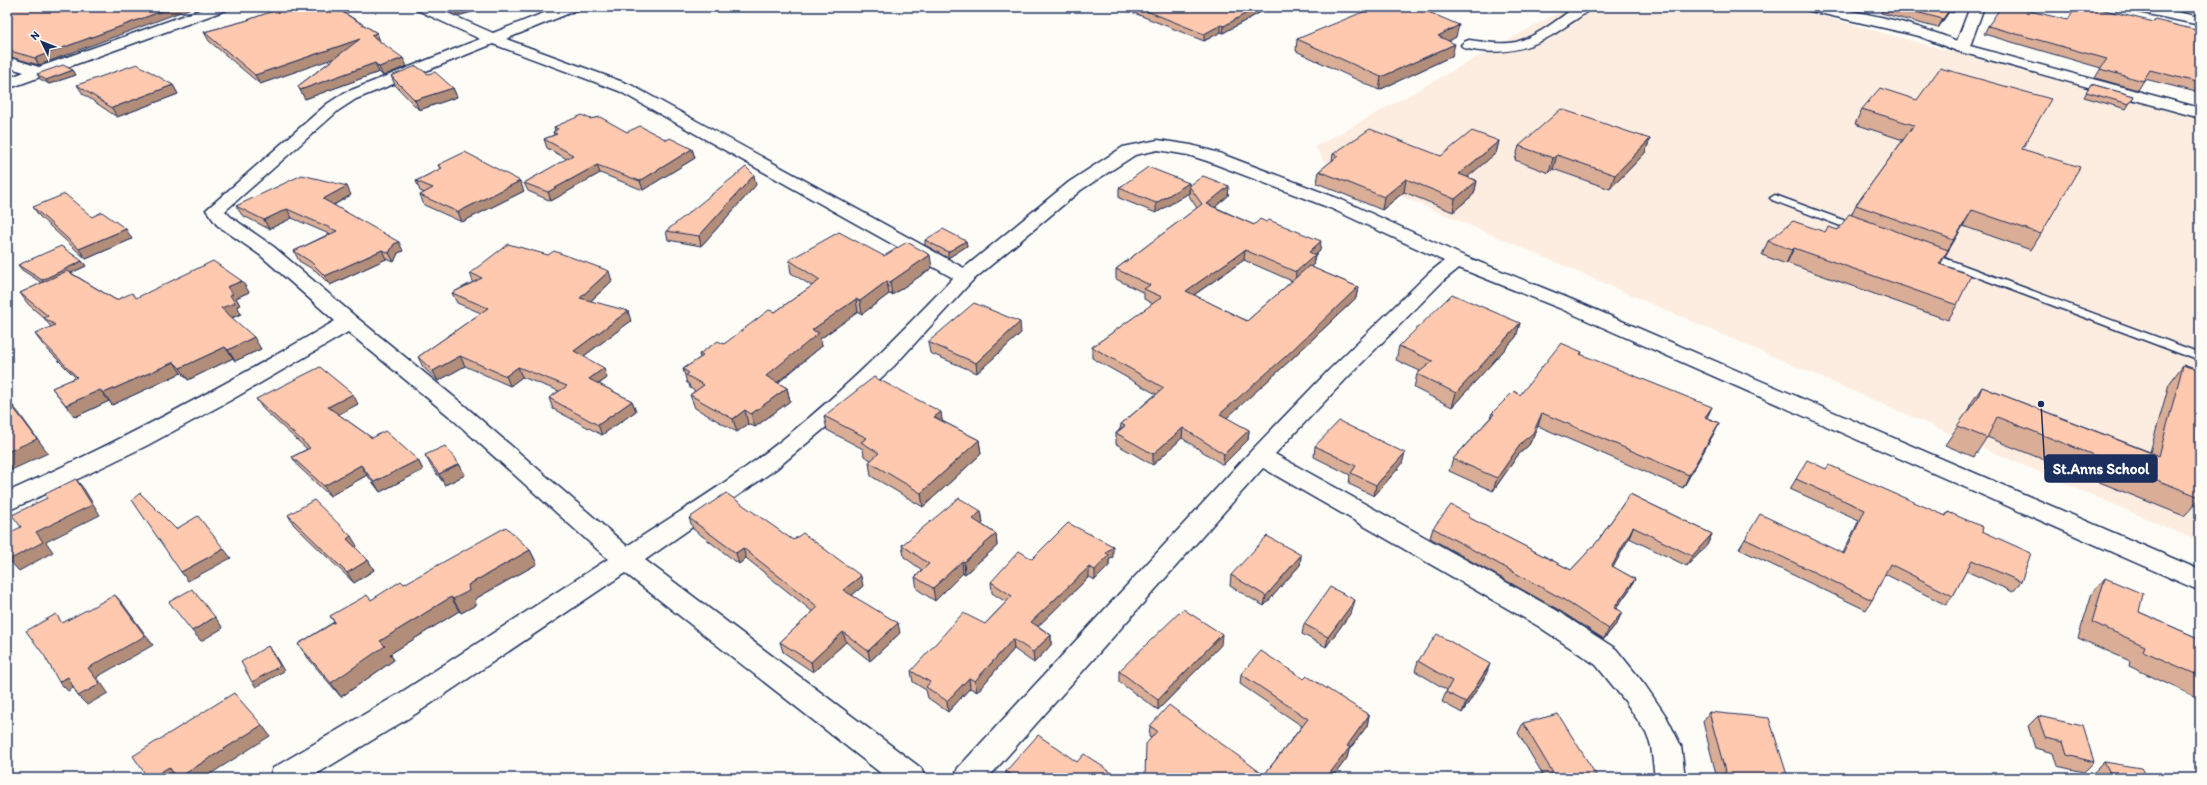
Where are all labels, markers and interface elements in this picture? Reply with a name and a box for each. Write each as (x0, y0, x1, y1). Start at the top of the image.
north arrow (22, 22, 62, 62)
text: N (28, 28, 42, 43)
callout: St.Anns School (2045, 455, 2157, 482)
text: St.Anns School (2053, 460, 2150, 478)

